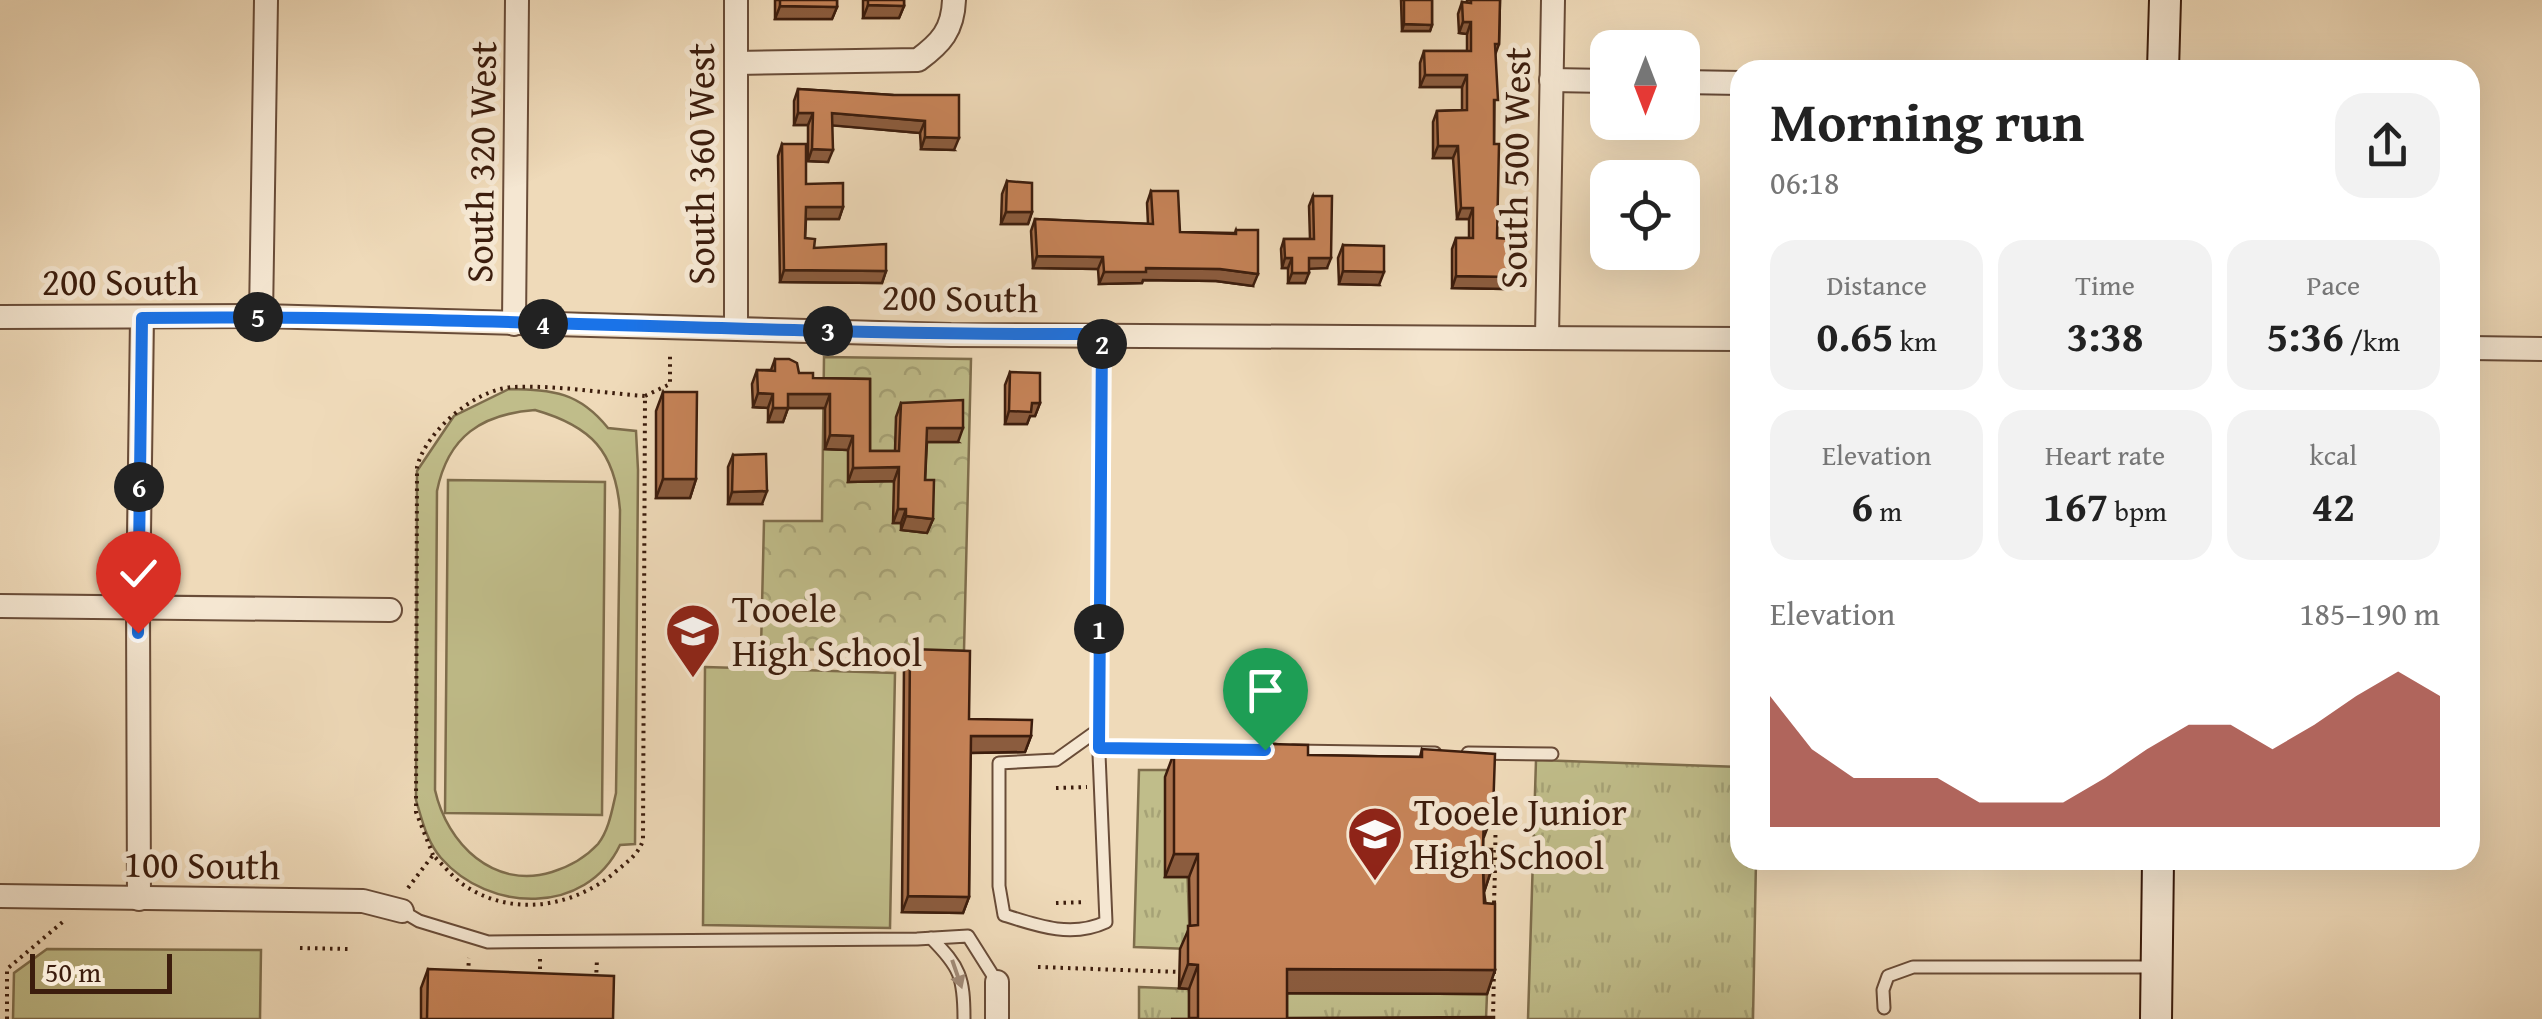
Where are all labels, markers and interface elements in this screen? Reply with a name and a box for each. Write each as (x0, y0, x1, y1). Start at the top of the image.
north arrow (1590, 30, 1700, 140)
map controls (1590, 30, 1700, 270)
street label: South 320 West (450, 40, 510, 283)
street label: South 360 West (672, 43, 728, 285)
street label: South 500 West (1484, 46, 1544, 289)
text: Morning run (1770, 81, 2084, 161)
button: share (2335, 93, 2440, 198)
text: 06:18 (1770, 159, 1839, 206)
button: locate (1590, 160, 1700, 270)
street label: 200 South (42, 253, 198, 309)
text: Distance (1826, 264, 1927, 305)
text: Time (2075, 264, 2135, 305)
text: Pace (2306, 264, 2360, 305)
street label: 200 South (881, 268, 1039, 326)
pin: 5 (233, 292, 283, 342)
text: 5 (251, 296, 265, 337)
pin: 4 (518, 299, 568, 349)
text: 4 (536, 303, 550, 344)
text: 0.65 (1816, 305, 1894, 366)
text: 3:38 (2066, 305, 2144, 366)
text: 5:36 (2267, 305, 2344, 366)
pin: 3 (803, 306, 853, 356)
text: 3 (821, 310, 835, 351)
pin: 2 (1077, 319, 1127, 369)
text: km (1894, 320, 1937, 361)
text: /km (2344, 320, 2400, 361)
text: 2 (1095, 323, 1109, 364)
text: Elevation (1822, 434, 1931, 475)
text: Heart rate (2045, 434, 2165, 475)
text: kcal (2309, 434, 2357, 475)
pin: 6 (114, 462, 164, 512)
text: 6 (132, 466, 146, 507)
text: 6 (1851, 475, 1873, 536)
text: 167 (2043, 475, 2108, 536)
text: 42 (2312, 475, 2355, 536)
text: m (1873, 490, 1902, 531)
text: bpm (2108, 490, 2167, 531)
pin (96, 531, 181, 634)
icon: check (111, 546, 166, 601)
place label: Tooele High School (732, 580, 922, 680)
text: Elevation (1770, 590, 1895, 637)
text: 185–190 m (2299, 590, 2440, 637)
school or university icon: Tooele High School (663, 601, 723, 680)
pin: 1 (1074, 604, 1124, 654)
text: 1 (1092, 608, 1106, 649)
pin (1223, 648, 1308, 751)
icon: arrive (1238, 663, 1293, 718)
place label: Tooele Junior High School (1414, 783, 1627, 883)
school or university icon: Tooele Junior High School (1345, 804, 1405, 883)
street label: 100 South (123, 835, 281, 893)
scale bar (30, 949, 172, 994)
text: 50 m (45, 951, 101, 992)
one-way arrow (950, 959, 965, 989)

